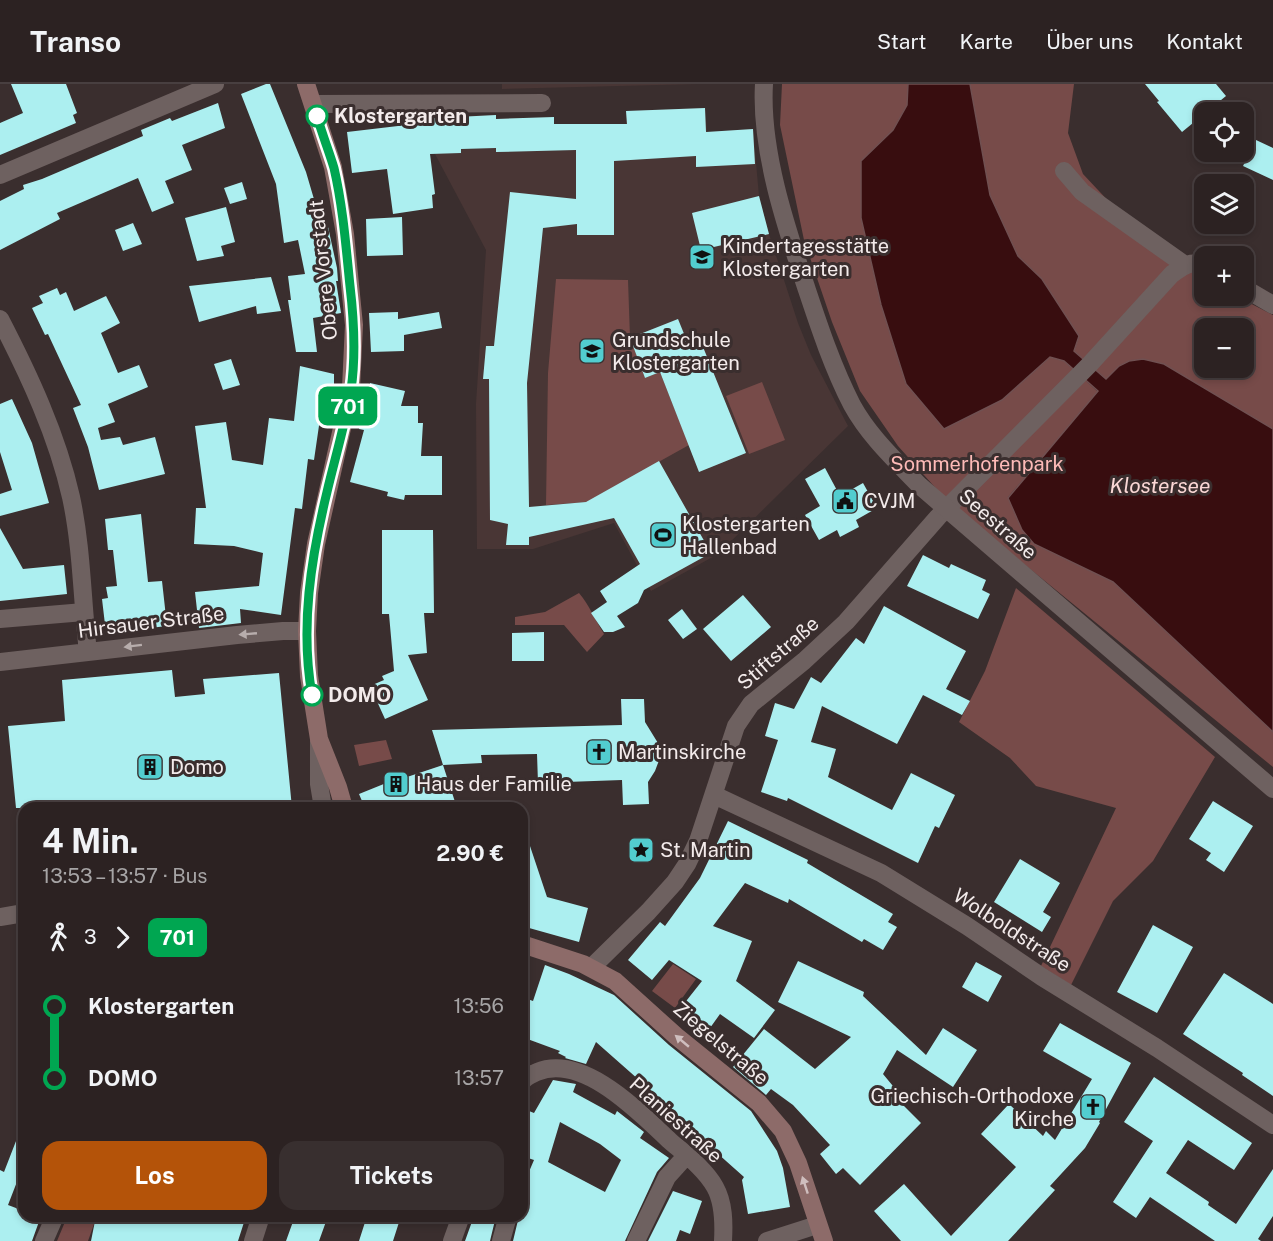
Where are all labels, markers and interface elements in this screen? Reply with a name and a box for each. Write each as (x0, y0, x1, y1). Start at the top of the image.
text: Transo (30, 25, 121, 58)
text: Start (877, 29, 926, 54)
text: Karte (959, 29, 1013, 54)
text: Über uns (1046, 29, 1133, 54)
text: Kontakt (1166, 29, 1243, 54)
map controls (1194, 102, 1254, 378)
button: locate (1194, 102, 1254, 162)
place label: Klostergarten (334, 104, 467, 128)
marker: Klostergarten (306, 105, 328, 127)
button: layers (1194, 174, 1254, 234)
street label: Obere Vorstadt (304, 199, 342, 341)
place label: Kindertagesstätte Klostergarten (722, 234, 889, 281)
school or university icon: Kindertagesstätte Klostergarten (687, 242, 717, 272)
button: + (1194, 246, 1254, 306)
button: − (1194, 318, 1254, 378)
place label: Grundschule Klostergarten (612, 328, 740, 375)
school or university icon: Grundschule Klostergarten (577, 336, 607, 366)
line badge: 701 (314, 386, 382, 426)
text: 701 (330, 394, 366, 419)
park label: Sommerhofenpark (890, 452, 1064, 476)
water label: Klostersee (1110, 473, 1210, 498)
street label: Seestraße (954, 484, 1042, 564)
public building icon: CVJM (830, 486, 860, 516)
place label: CVJM (864, 489, 916, 513)
place label: Klostergarten Hallenbad (682, 512, 810, 559)
sports icon: Klostergarten Hallenbad (648, 520, 678, 550)
street label: Hirsauer Straße (76, 601, 226, 643)
street label: Stiftstraße (732, 611, 824, 695)
one-way arrow (239, 629, 258, 639)
one-way arrow (123, 642, 142, 651)
place label: DOMO (328, 683, 391, 707)
marker: DOMO (301, 684, 323, 706)
church icon: Martinskirche (584, 737, 614, 767)
place label: Martinskirche (618, 740, 746, 764)
building icon: Domo (135, 752, 165, 782)
place label: Domo (170, 755, 224, 779)
building icon: Haus der Familie (381, 769, 411, 799)
place label: Haus der Familie (416, 772, 572, 796)
text: 4 Min. (42, 822, 139, 860)
place icon: St. Martin (626, 835, 656, 865)
place label: St. Martin (660, 838, 751, 862)
text: 2.90 € (436, 840, 504, 866)
text: 13:53 – 13:57 · Bus (42, 864, 207, 888)
street label: Wolboldstraße (949, 883, 1075, 977)
icon: walk (42, 921, 75, 954)
icon: forward (106, 921, 139, 954)
text: 3 (84, 925, 97, 949)
text: 701 (160, 925, 195, 950)
text: Klostergarten (88, 993, 234, 1019)
text: 13:56 (453, 994, 504, 1018)
street label: Ziegelstraße (668, 996, 774, 1090)
one-way arrow (674, 1034, 690, 1047)
text: DOMO (88, 1065, 158, 1091)
text: 13:57 (454, 1066, 504, 1090)
street label: Planiestraße (625, 1072, 727, 1168)
place label: Griechisch-Orthodoxe Kirche (871, 1084, 1074, 1131)
church icon: Griechisch-Orthodoxe Kirche (1078, 1092, 1108, 1122)
button: Los (42, 1141, 267, 1210)
button: Tickets (279, 1141, 504, 1210)
one-way arrow (800, 1176, 810, 1194)

